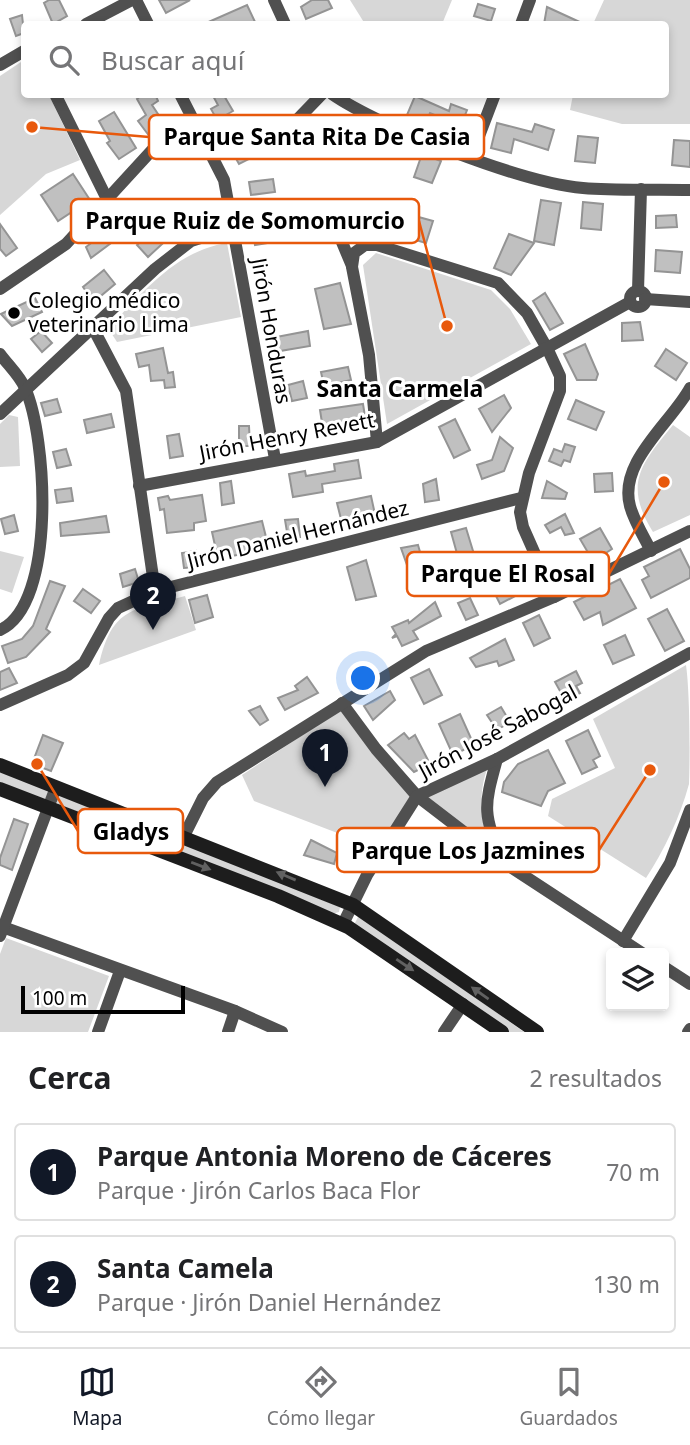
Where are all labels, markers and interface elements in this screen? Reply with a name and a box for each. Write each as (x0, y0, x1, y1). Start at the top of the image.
search box (21, 21, 669, 98)
icon: search (45, 41, 83, 79)
text: Buscar aquí (101, 42, 244, 78)
callout: Parque Santa Rita De Casia (149, 115, 484, 159)
text: Parque Santa Rita De Casia (163, 120, 471, 152)
callout: Parque Ruiz de Somomurcio (71, 199, 419, 243)
text: Parque Ruiz de Somomurcio (85, 204, 405, 236)
street label: Jirón Honduras (245, 254, 299, 406)
place label: Colegio médico veterinario Lima (28, 286, 189, 338)
marker: Colegio médico veterinario Lima (6, 305, 22, 321)
district label: Santa Carmela (317, 372, 483, 404)
street label: Jirón Henry Revett (195, 405, 377, 467)
street label: Jirón Daniel Hernández (182, 493, 411, 576)
callout: Parque El Rosal (407, 552, 609, 596)
text: Parque El Rosal (421, 557, 595, 589)
pin: 2 (130, 572, 176, 630)
your location (346, 661, 380, 695)
street label: Jirón José Sabogal (412, 678, 582, 786)
pin: 1 (302, 729, 348, 787)
callout: Gladys (78, 809, 183, 853)
text: Gladys (93, 815, 169, 847)
callout: Parque Los Jazmines (337, 828, 599, 872)
text: Parque Los Jazmines (351, 834, 585, 866)
one-way arrow (191, 861, 212, 872)
one-way arrow (276, 871, 297, 882)
map controls (606, 948, 669, 1011)
button: layers (606, 948, 669, 1011)
one-way arrow (396, 958, 414, 972)
scale bar (21, 983, 186, 1015)
text: 100 m (32, 985, 87, 1011)
one-way arrow (471, 987, 490, 1000)
text: Cerca (28, 1057, 111, 1098)
text: 2 resultados (529, 1062, 662, 1094)
text: Parque Antonia Moreno de Cáceres (97, 1138, 552, 1174)
text: 1 (46, 1156, 60, 1188)
text: 70 m (606, 1156, 660, 1188)
text: Parque · Jirón Carlos Baca Flor (97, 1174, 421, 1206)
text: Santa Camela (97, 1250, 274, 1286)
text: 2 (46, 1268, 60, 1300)
text: 130 m (593, 1268, 660, 1300)
text: Parque · Jirón Daniel Hernández (97, 1286, 441, 1318)
tab: Mapa (72, 1363, 122, 1431)
tab: Cómo llegar (267, 1363, 375, 1431)
tab: Guardados (519, 1363, 618, 1431)

